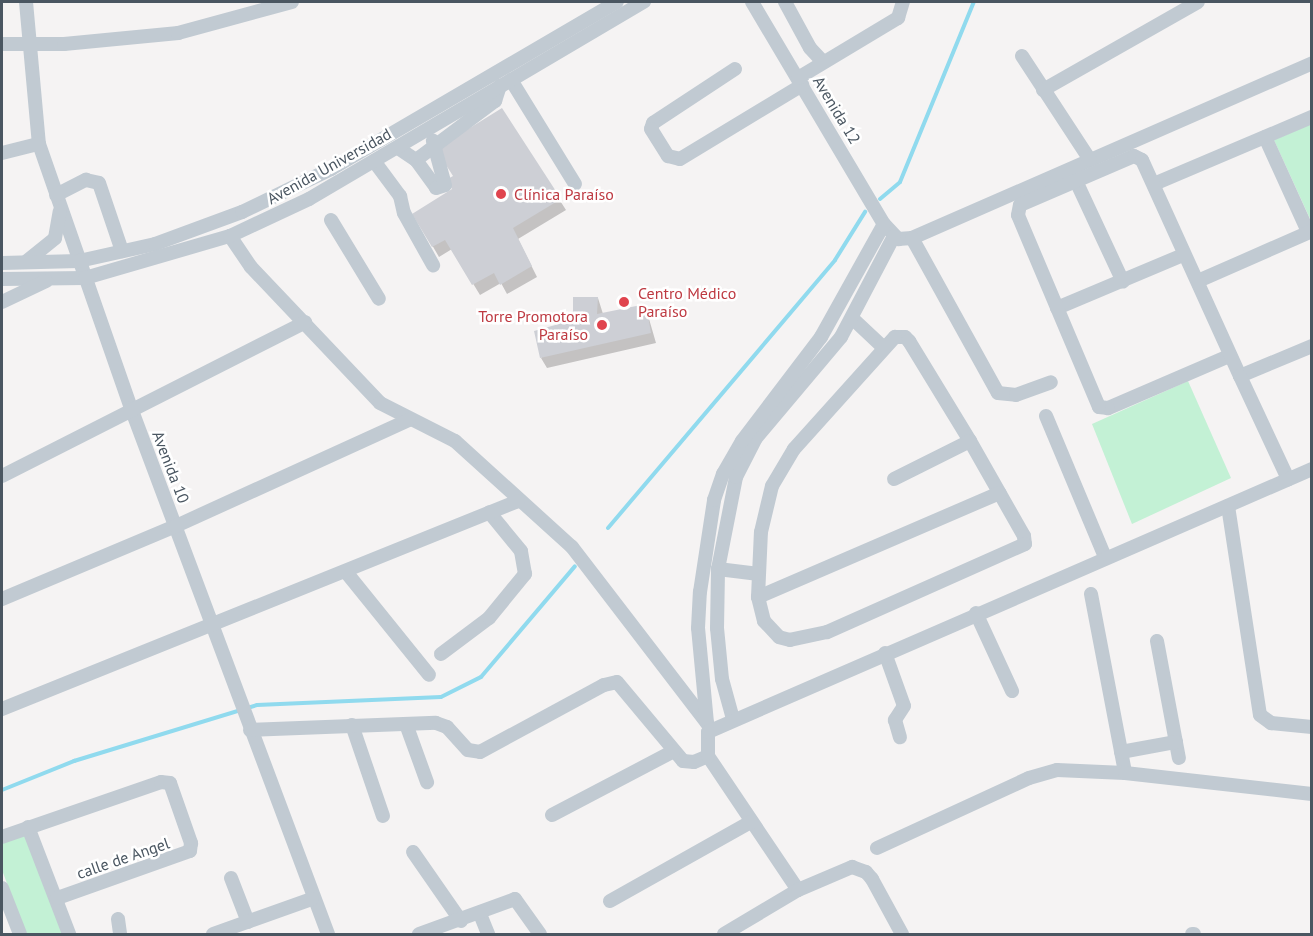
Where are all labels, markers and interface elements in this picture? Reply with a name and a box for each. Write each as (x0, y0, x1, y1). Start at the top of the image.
street label: Avenida 12 (809, 73, 865, 147)
street label: Avenida Universidad (264, 124, 394, 208)
place label: Clínica Paraíso (514, 184, 614, 204)
marker: Clínica Paraíso (492, 185, 510, 203)
place label: Centro Médico Paraíso (638, 283, 736, 321)
marker: Centro Médico Paraíso (615, 293, 633, 311)
place label: Torre Promotora Paraíso (478, 306, 588, 344)
marker: Torre Promotora Paraíso (593, 316, 611, 334)
street label: Avenida 10 (148, 428, 194, 506)
street label: calle de Angel (74, 833, 172, 883)

